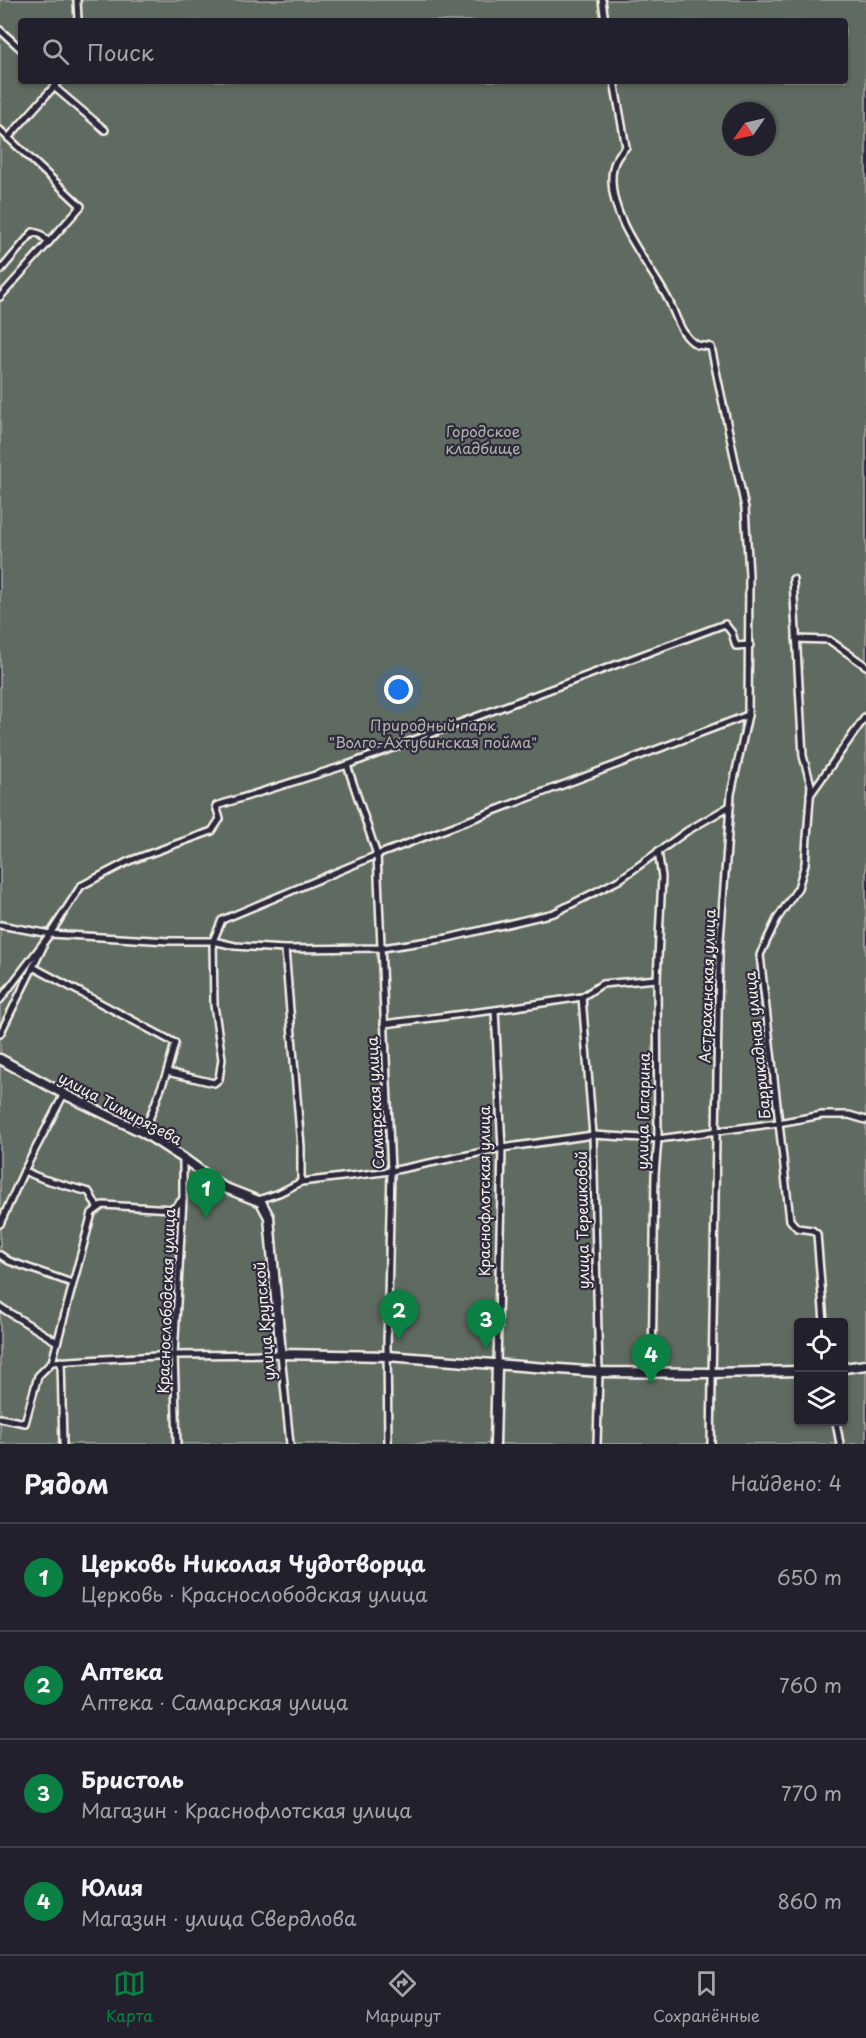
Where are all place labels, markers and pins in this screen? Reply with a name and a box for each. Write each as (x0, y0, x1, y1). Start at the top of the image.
pin: 1 (186, 1168, 226, 1218)
pin: 2 (380, 1290, 418, 1340)
pin: 3 (466, 1300, 506, 1349)
pin: 4 (632, 1334, 670, 1384)

